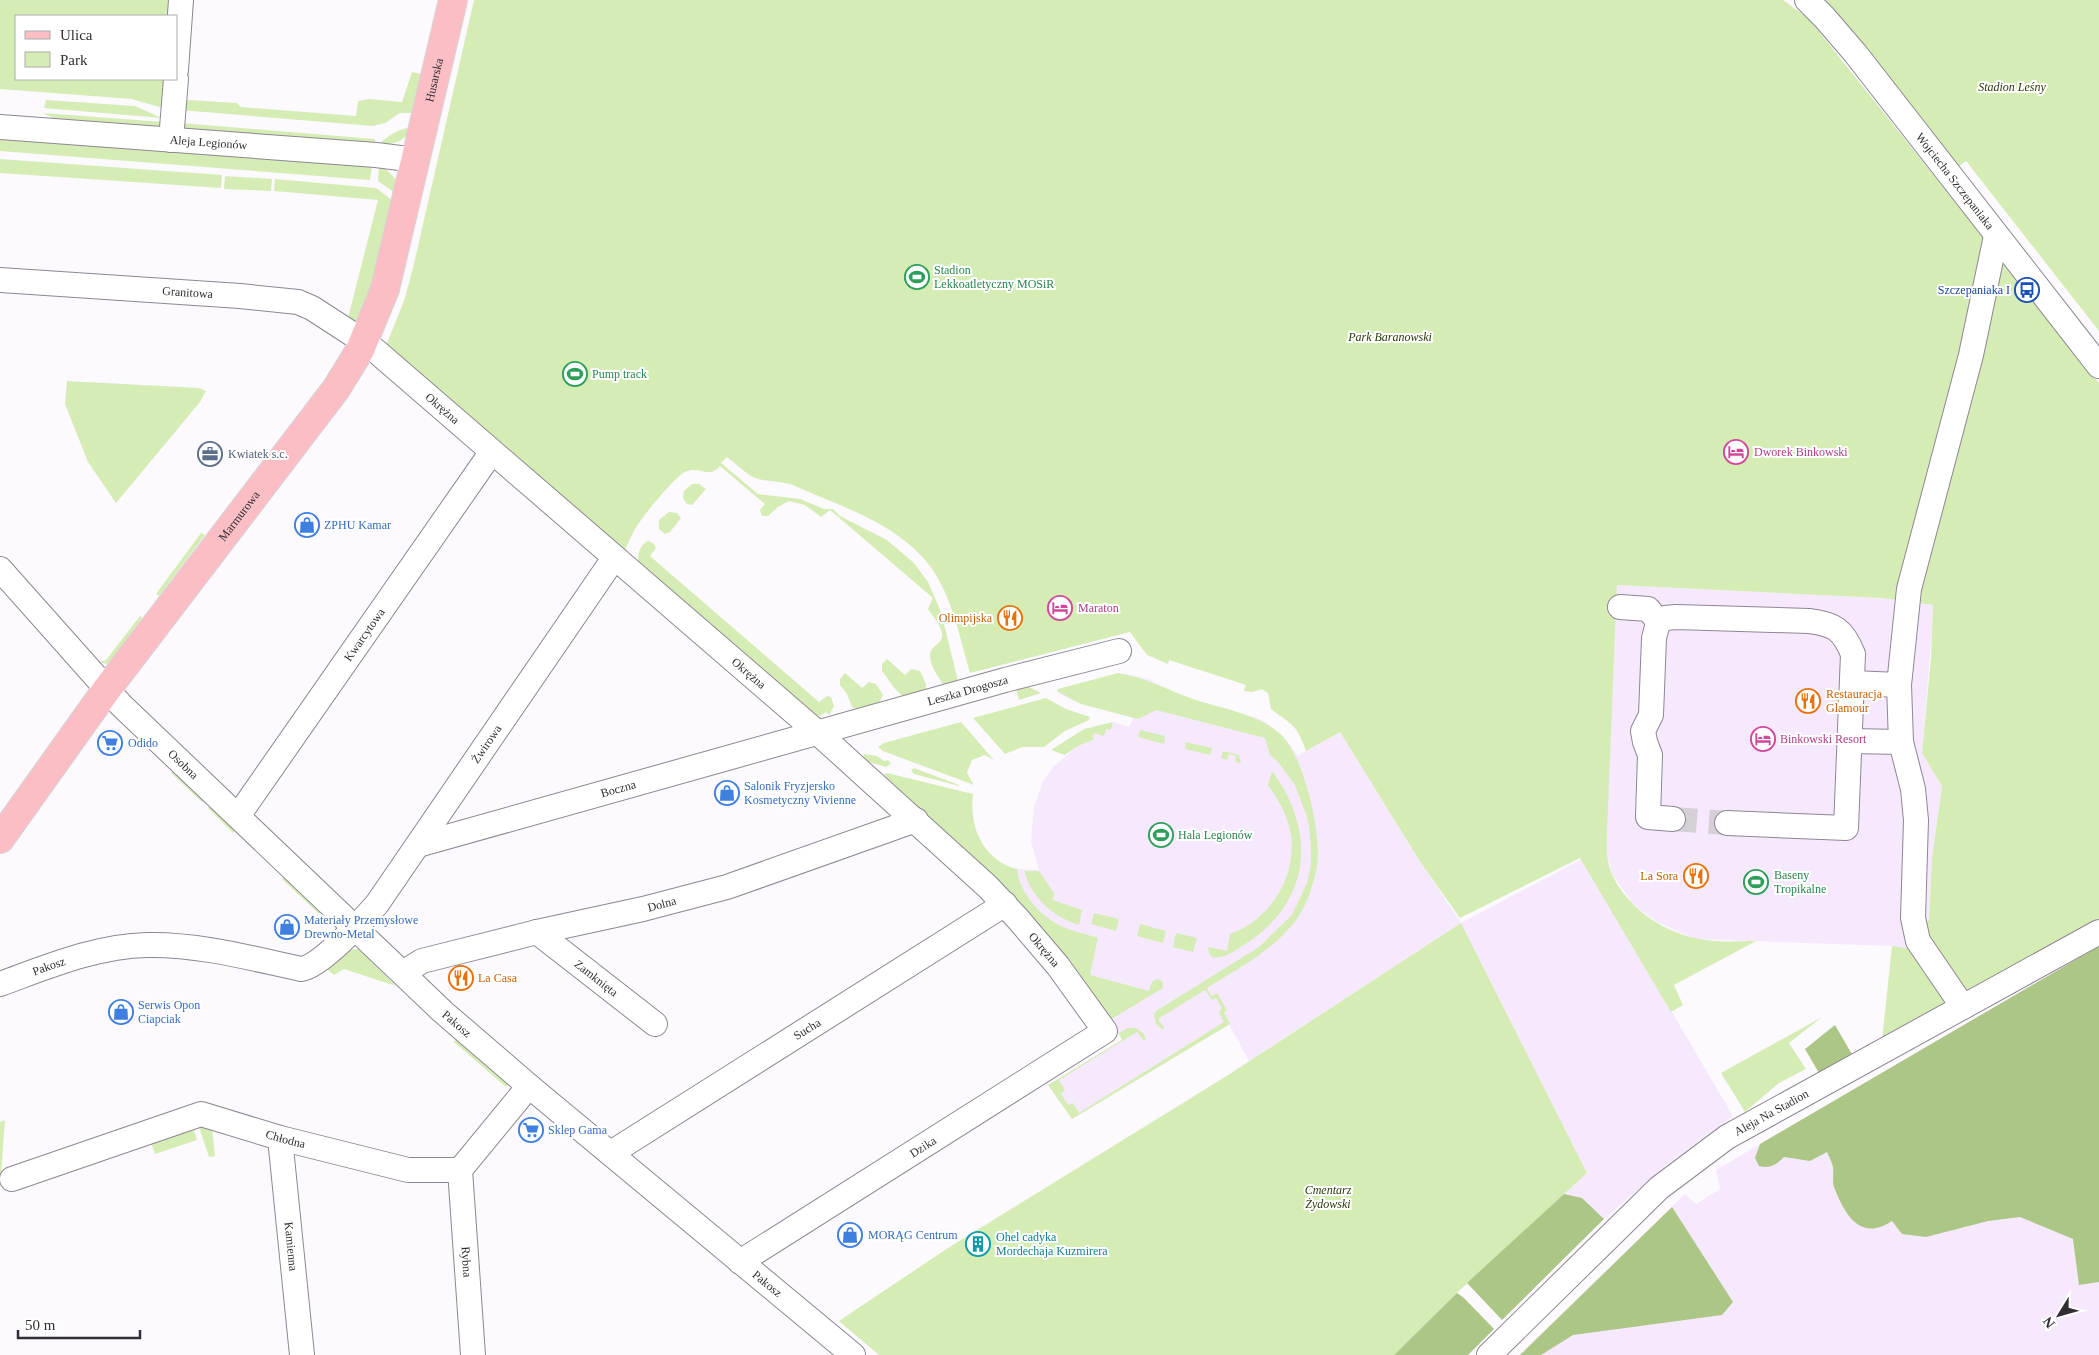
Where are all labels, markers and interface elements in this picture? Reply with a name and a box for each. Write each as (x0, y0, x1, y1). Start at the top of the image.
legend (15, 15, 178, 80)
text: Ulica (60, 27, 93, 43)
text: Park (60, 52, 88, 68)
street label: Husarska (422, 56, 446, 103)
park label: Stadion Leśny (1978, 80, 2047, 94)
street label: Wojciecha Szczepaniaka (1913, 130, 1997, 233)
street label: Aleja Legionów (169, 133, 248, 152)
place label: Stadion Lekkoatletyczny MOSiR (934, 263, 1054, 291)
sports icon: Stadion Lekkoatletyczny MOSiR (904, 264, 930, 290)
bus stop icon: Szczepaniaka I (2014, 277, 2040, 303)
place label: Szczepaniaka I (1938, 283, 2010, 297)
street label: Granitowa (162, 284, 214, 301)
park label: Park Baranowski (1347, 330, 1432, 344)
sports icon: Pump track (562, 361, 588, 387)
place label: Pump track (592, 367, 647, 381)
street label: Okrężna (422, 390, 463, 427)
hotel icon: Dworek Binkowski (1723, 439, 1749, 465)
office icon: Kwiatek s.c. (197, 441, 223, 467)
place label: Dworek Binkowski (1754, 445, 1848, 459)
place label: Kwiatek s.c. (228, 447, 288, 461)
street label: Marmurowa (216, 488, 263, 544)
shop icon: ZPHU Kamar (294, 512, 320, 538)
place label: ZPHU Kamar (324, 518, 391, 532)
hotel icon: Maraton (1047, 595, 1073, 621)
place label: Maraton (1078, 601, 1119, 615)
street label: Kwarcytowa (341, 605, 388, 664)
restaurant icon: Olimpijska (997, 605, 1023, 631)
place label: Olimpijska (939, 611, 993, 625)
street label: Okrężna (729, 655, 769, 692)
street label: Leszka Drogosza (926, 672, 1010, 708)
place label: Restauracja Glamour (1826, 687, 1883, 715)
restaurant icon: Restauracja Glamour (1795, 688, 1821, 714)
street label: Żwirowa (469, 722, 505, 766)
hotel icon: Binkowski Resort (1750, 726, 1776, 752)
supermarket icon: Odido (97, 730, 123, 756)
place label: Binkowski Resort (1780, 732, 1867, 746)
place label: Odido (128, 736, 158, 750)
street label: Osobna (165, 747, 202, 783)
street label: Boczna (599, 777, 638, 800)
place label: Salonik Fryzjersko Kosmetyczny Vivienne (744, 779, 856, 807)
shop icon: Salonik Fryzjersko Kosmetyczny Vivienne (714, 780, 740, 806)
sports icon: Hala Legionów (1148, 822, 1174, 848)
place label: Hala Legionów (1178, 828, 1253, 842)
restaurant icon: La Sora (1683, 863, 1709, 889)
place label: Baseny Tropikalne (1774, 868, 1826, 896)
place label: La Sora (1640, 869, 1679, 883)
sports icon: Baseny Tropikalne (1743, 869, 1769, 895)
street label: Dolna (646, 893, 678, 915)
place label: Materiały Przemysłowe Drewno-Metal (304, 913, 418, 941)
shop icon: Materiały Przemysłowe Drewno-Metal (274, 914, 300, 940)
street label: Okrężna (1026, 930, 1063, 970)
street label: Pakosz (30, 954, 67, 978)
street label: Zamknięta (572, 957, 621, 1000)
restaurant icon: La Casa (448, 965, 474, 991)
place label: La Casa (478, 971, 518, 985)
place label: Serwis Opon Ciapciak (138, 998, 200, 1026)
shop icon: Serwis Opon Ciapciak (108, 999, 134, 1025)
street label: Pakosz (439, 1007, 474, 1040)
street label: Sucha (791, 1015, 824, 1043)
street label: Aleja Na Stadion (1732, 1086, 1811, 1139)
supermarket icon: Sklep Gama (518, 1117, 544, 1143)
place label: Sklep Gama (548, 1123, 608, 1137)
street label: Chłodna (264, 1127, 307, 1151)
street label: Dzika (907, 1133, 939, 1161)
park label: Cmentarz Żydowski (1305, 1183, 1352, 1211)
street label: Kamienna (282, 1221, 301, 1272)
shop icon: MORĄG Centrum (837, 1222, 863, 1248)
place label: MORĄG Centrum (868, 1228, 958, 1242)
place label: Ohel cadyka Mordechaja Kuzmirera (996, 1230, 1108, 1258)
building icon: Ohel cadyka Mordechaja Kuzmirera (965, 1231, 991, 1257)
street label: Rybna (458, 1246, 475, 1278)
street label: Pakosz (750, 1268, 785, 1300)
north arrow (2034, 1290, 2084, 1340)
scale bar (18, 1308, 140, 1340)
text: N (2040, 1314, 2058, 1331)
text: 50 m (25, 1317, 56, 1333)

